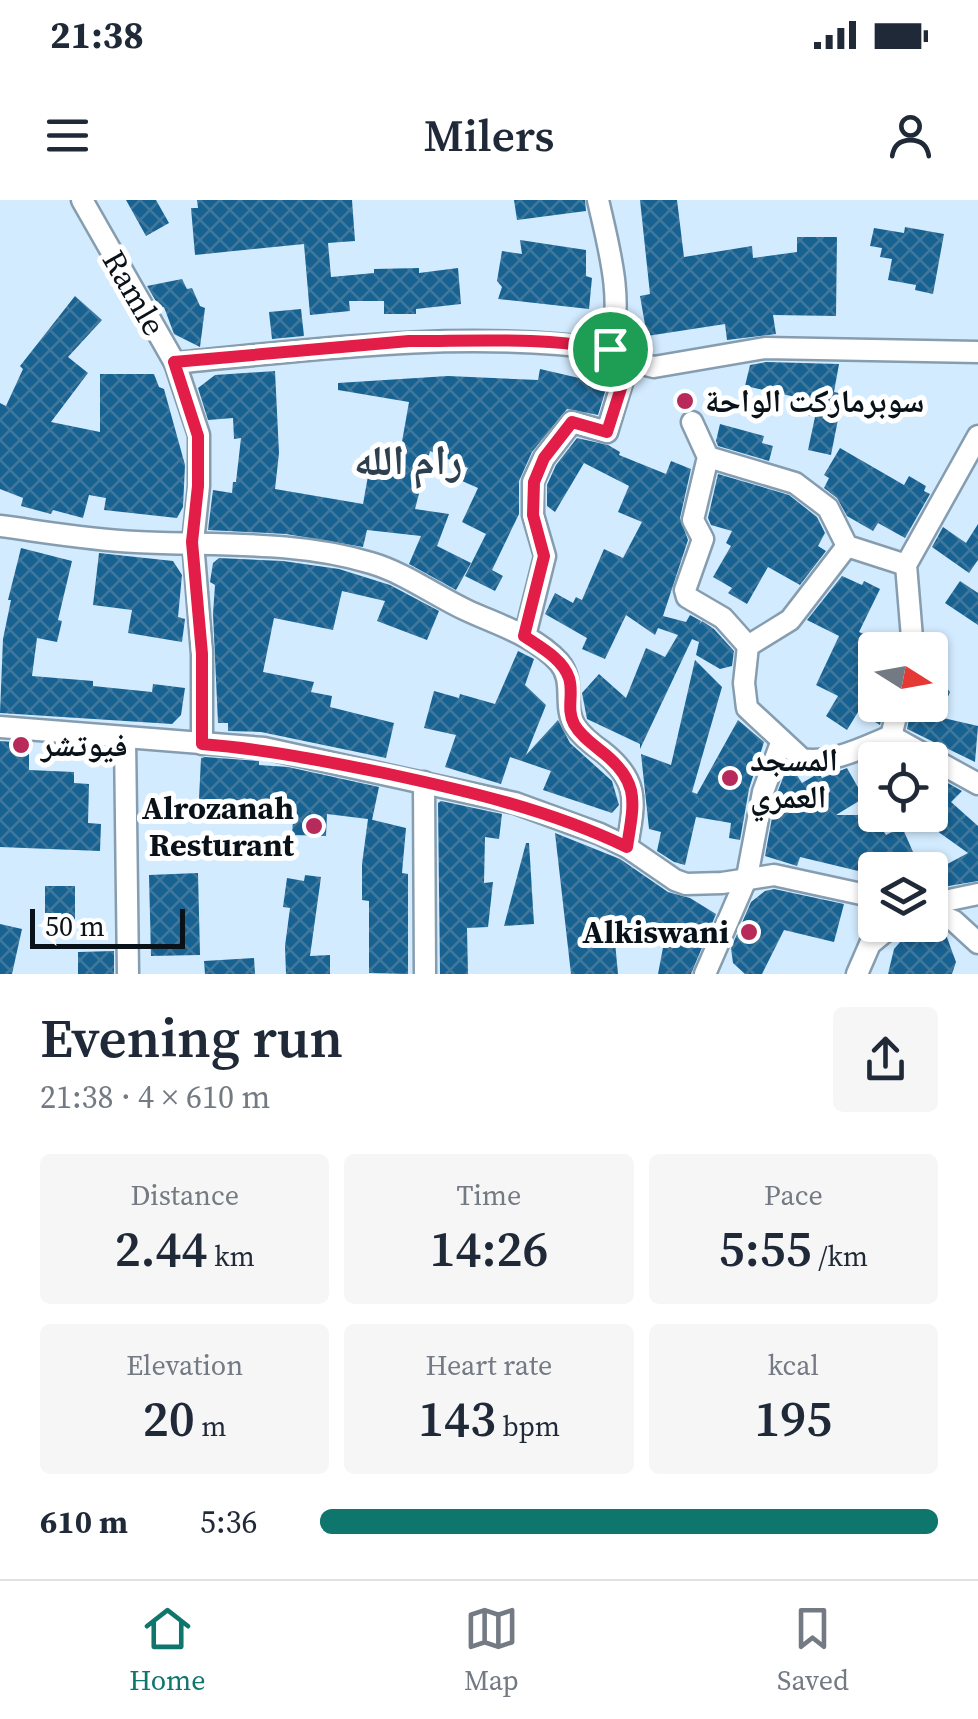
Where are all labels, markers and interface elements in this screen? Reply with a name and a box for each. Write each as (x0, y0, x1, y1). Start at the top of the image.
text: 21:38 (50, 9, 144, 61)
text: Milers (424, 104, 554, 166)
icon: menu (40, 108, 95, 163)
icon: person (883, 108, 938, 163)
street label: Ramle (92, 242, 176, 344)
pin (568, 307, 653, 392)
icon: arrive (583, 322, 638, 377)
place label: سوبرماركت الواحة (705, 379, 924, 423)
marker: سوبرماركت الواحة (674, 390, 696, 412)
district label: رام الله (354, 431, 462, 489)
north arrow (858, 632, 948, 722)
map controls (858, 632, 948, 942)
place label: فيوتشر (39, 723, 128, 767)
marker: فيوتشر (10, 734, 32, 756)
place label: المسجد العمري (750, 738, 838, 822)
button: locate (858, 742, 948, 832)
marker: المسجد العمري (719, 767, 741, 789)
place label: Alrozanah Resturant (142, 786, 295, 867)
marker: Alrozanah Resturant (303, 815, 325, 837)
button: layers (858, 852, 948, 942)
scale bar (30, 904, 185, 948)
text: 50 m (45, 907, 105, 945)
place label: Alkiswani (582, 910, 729, 954)
marker: Alkiswani (738, 921, 760, 943)
text: Evening run (40, 1000, 343, 1075)
button: share (833, 1007, 938, 1112)
text: 21:38 · 4 × 610 m (40, 1075, 270, 1119)
text: Distance (130, 1176, 239, 1214)
text: Time (457, 1176, 521, 1214)
text: Pace (764, 1176, 823, 1214)
text: 2.44 (115, 1214, 208, 1283)
text: 14:26 (429, 1214, 548, 1283)
text: 5:55 (719, 1214, 812, 1283)
text: km (208, 1237, 255, 1275)
text: /km (812, 1237, 868, 1275)
text: Elevation (126, 1346, 243, 1384)
text: Heart rate (426, 1346, 552, 1384)
text: kcal (768, 1346, 819, 1384)
text: 20 (143, 1384, 195, 1453)
text: 143 (418, 1384, 496, 1453)
text: 195 (754, 1384, 832, 1453)
text: m (195, 1407, 227, 1445)
text: bpm (496, 1407, 560, 1445)
text: 610 m (40, 1500, 128, 1544)
text: 5:36 (200, 1500, 258, 1544)
tab: Home (129, 1601, 206, 1699)
tab: Map (464, 1601, 519, 1699)
tab: Saved (777, 1601, 849, 1699)

